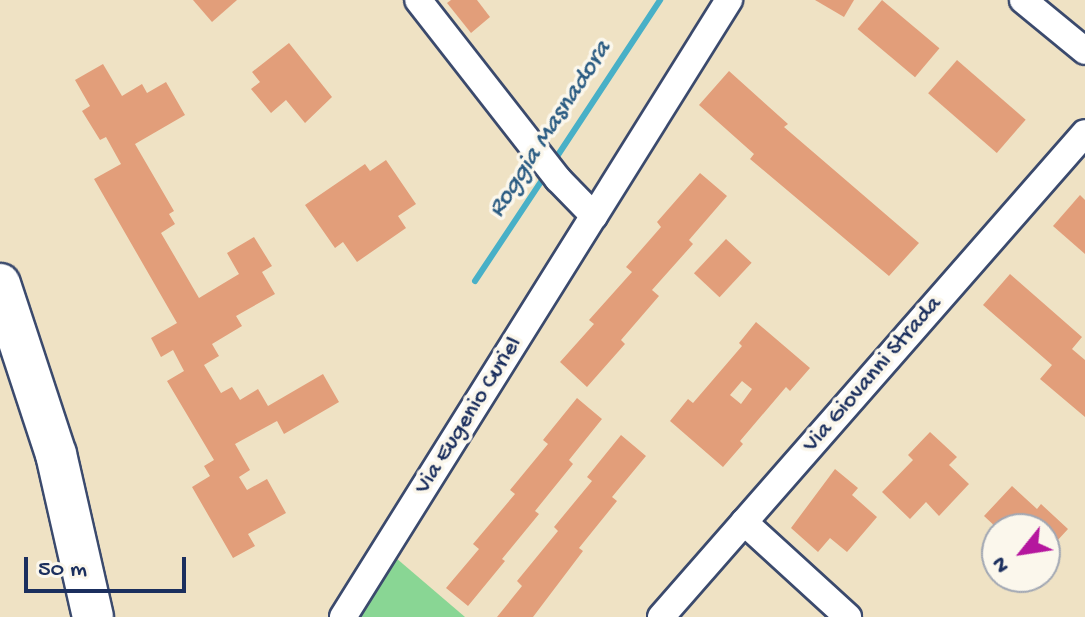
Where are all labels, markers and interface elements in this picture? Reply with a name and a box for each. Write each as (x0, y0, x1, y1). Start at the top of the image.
water label: Roggia Masnadora (482, 36, 620, 224)
street label: Via Giovanni Strada (797, 291, 949, 459)
street label: Via Eugenio Curiel (409, 332, 529, 500)
north arrow (981, 513, 1061, 593)
scale bar (28, 541, 190, 591)
text: N (987, 551, 1017, 577)
text: 50 m (38, 556, 87, 585)

